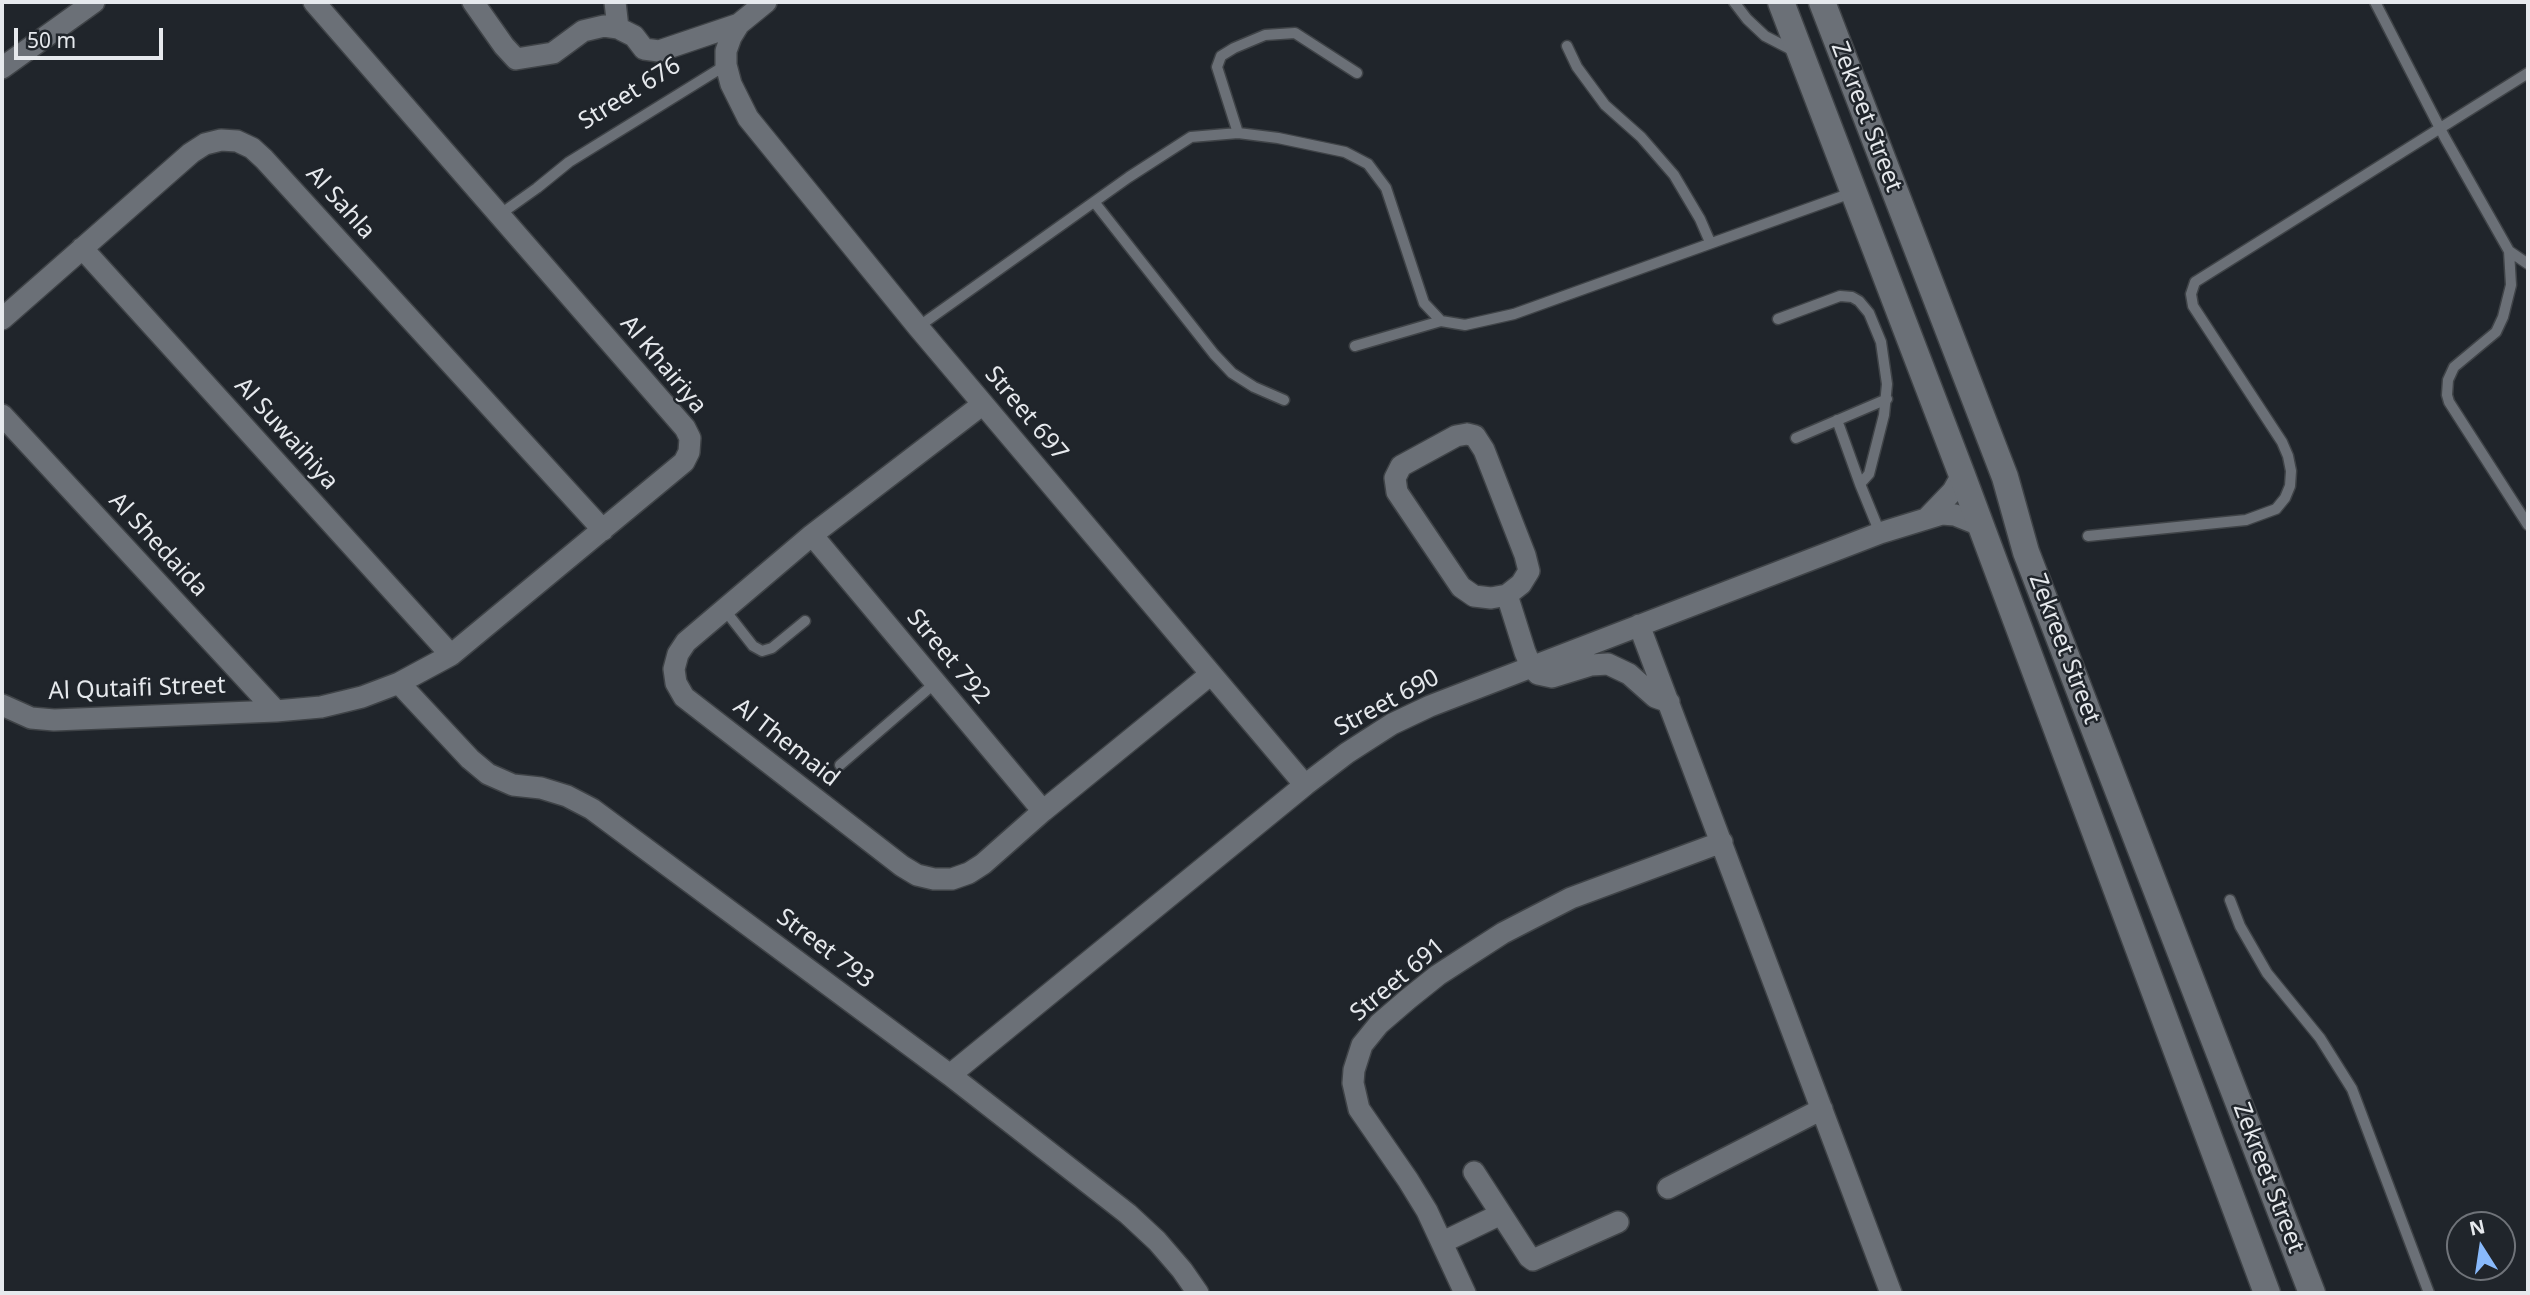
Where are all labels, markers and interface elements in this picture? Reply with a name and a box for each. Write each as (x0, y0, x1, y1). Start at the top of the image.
scale bar (18, 14, 166, 58)
text: 50 m (27, 26, 76, 54)
street label: Zekreet Street (1824, 38, 1908, 196)
street label: Street 676 (574, 51, 686, 137)
street label: Al Sahla (300, 160, 380, 246)
street label: Al Khairiya (614, 310, 712, 420)
street label: Street 697 (978, 361, 1074, 467)
street label: Al Suwaihiya (228, 372, 344, 496)
street label: Al Shedaida (102, 487, 214, 603)
street label: Zekreet Street (2022, 570, 2106, 728)
street label: Street 792 (900, 604, 996, 710)
street label: Street 690 (1330, 663, 1444, 743)
street label: Al Qutaifi Street (48, 672, 226, 706)
street label: Al Themaid (727, 693, 845, 793)
street label: Street 793 (771, 903, 879, 995)
street label: Street 691 (1345, 932, 1451, 1028)
street label: Zekreet Street (2226, 1099, 2310, 1257)
north arrow (2446, 1211, 2516, 1281)
text: N (2467, 1213, 2487, 1242)

